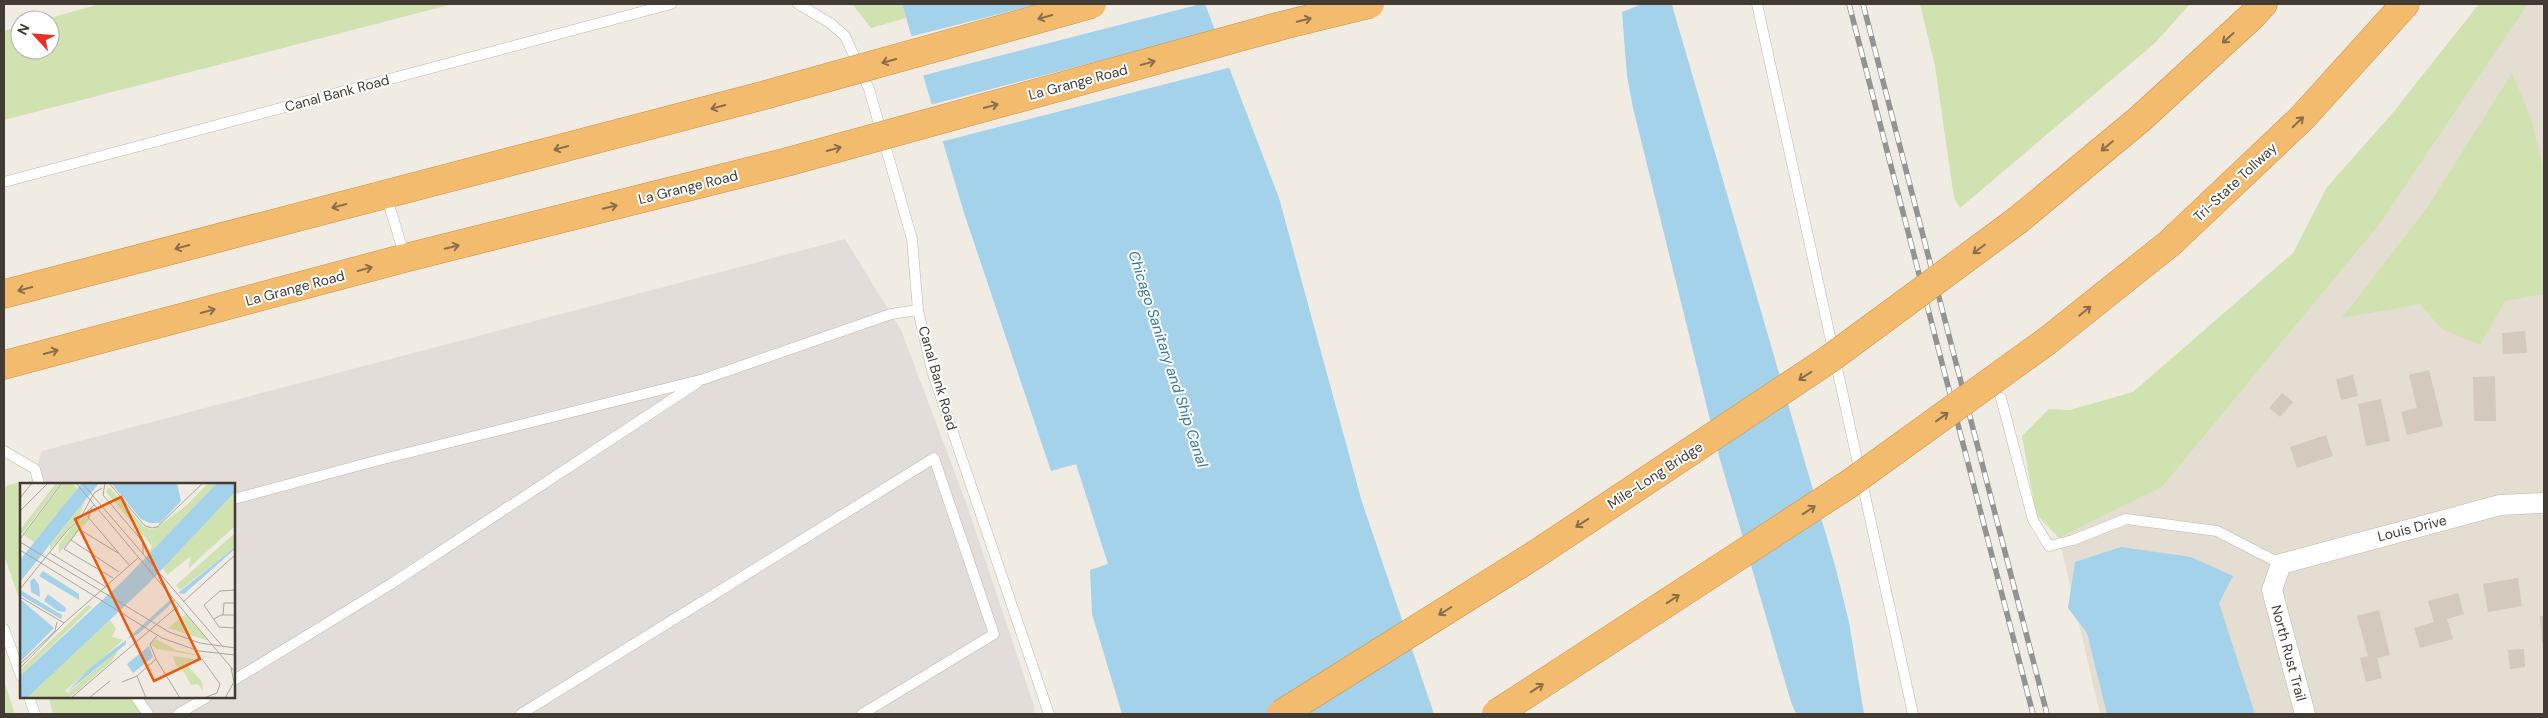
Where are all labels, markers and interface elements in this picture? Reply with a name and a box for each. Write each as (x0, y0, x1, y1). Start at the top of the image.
north arrow (10, 10, 60, 60)
one-way arrow (1038, 13, 1054, 22)
one-way arrow (1296, 15, 1312, 24)
text: N (13, 21, 34, 38)
one-way arrow (2222, 32, 2235, 44)
one-way arrow (881, 56, 897, 66)
one-way arrow (1139, 57, 1155, 67)
street label: La Grange Road (1026, 60, 1130, 104)
street label: Canal Bank Road (283, 70, 391, 116)
one-way arrow (982, 101, 998, 110)
one-way arrow (710, 103, 726, 113)
one-way arrow (2291, 116, 2304, 128)
street label: Tri-State Tollway (2189, 138, 2281, 225)
one-way arrow (2101, 140, 2114, 151)
one-way arrow (553, 144, 569, 153)
one-way arrow (826, 144, 842, 153)
street label: La Grange Road (636, 166, 740, 208)
one-way arrow (331, 202, 347, 211)
one-way arrow (602, 202, 618, 211)
one-way arrow (444, 241, 460, 251)
one-way arrow (174, 243, 190, 253)
one-way arrow (1973, 243, 1986, 254)
water label: Chicago Sanitary and Ship Canal (1123, 248, 1213, 471)
one-way arrow (357, 264, 373, 273)
street label: La Grange Road (243, 266, 347, 310)
one-way arrow (17, 285, 33, 294)
one-way arrow (2078, 305, 2091, 316)
one-way arrow (199, 306, 215, 315)
street label: Canal Bank Road (915, 324, 961, 432)
one-way arrow (42, 347, 58, 357)
one-way arrow (1798, 370, 1812, 381)
one-way arrow (1935, 412, 1949, 422)
street label: Mile-Long Bridge (1604, 437, 1706, 512)
inset map (20, 483, 235, 698)
one-way arrow (1802, 505, 1816, 515)
street label: Louis Drive (2376, 511, 2449, 545)
one-way arrow (1575, 518, 1589, 528)
one-way arrow (1666, 594, 1680, 604)
street label: North Rust Trail (2267, 603, 2311, 703)
one-way arrow (1439, 606, 1453, 616)
one-way arrow (1530, 683, 1544, 693)

